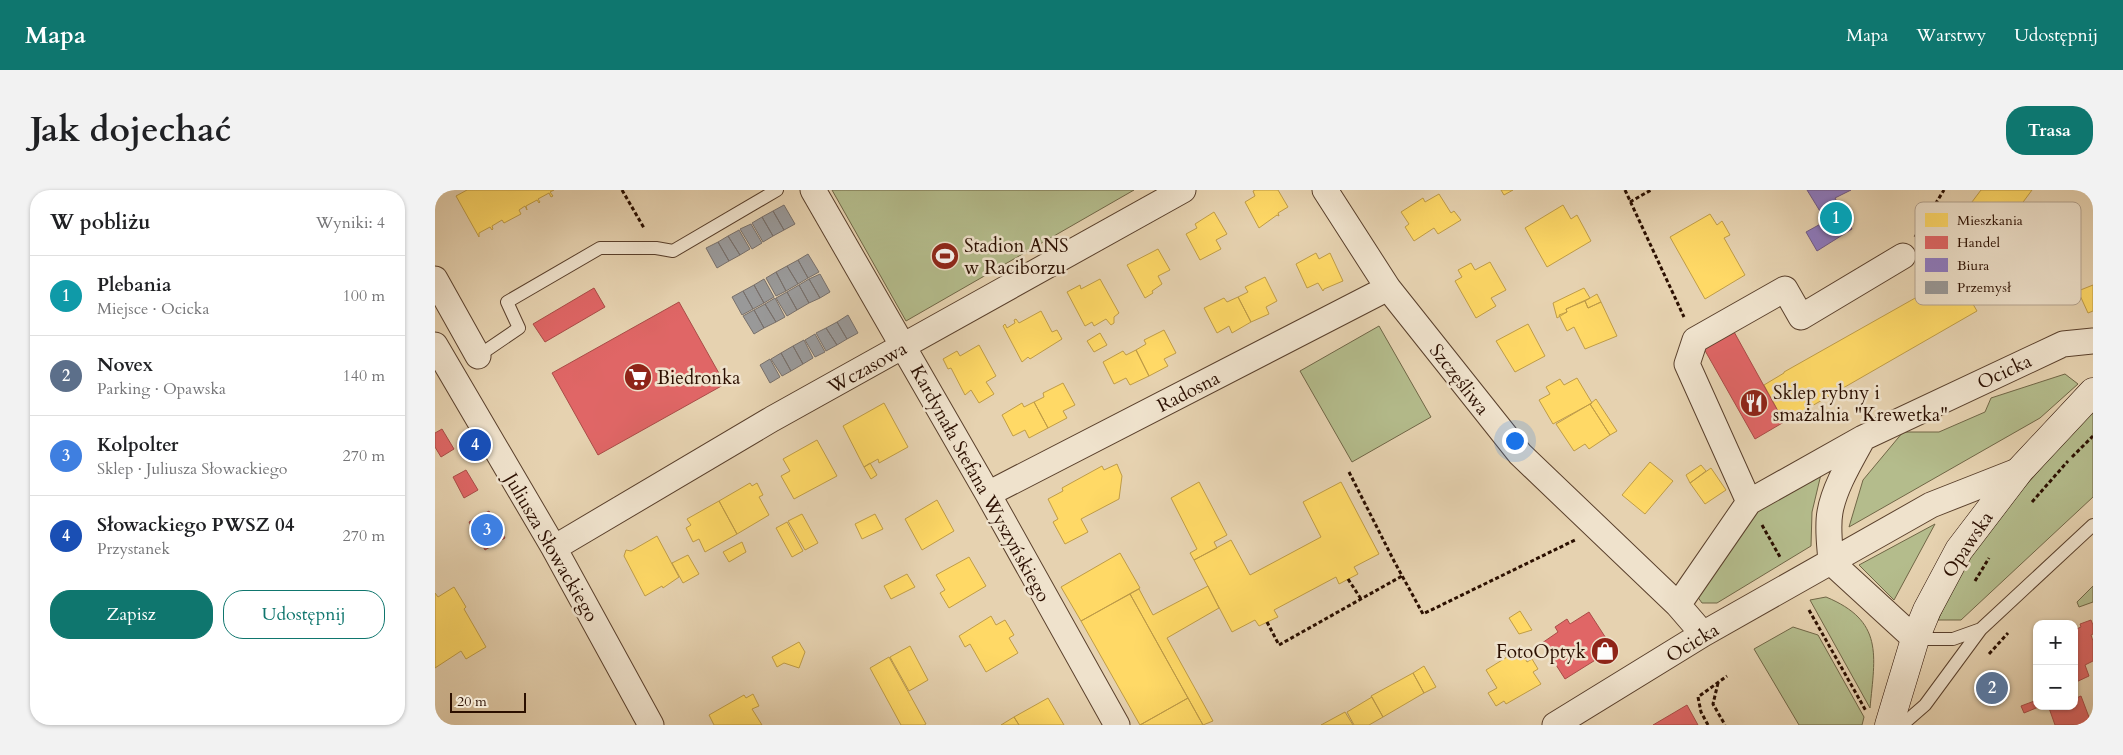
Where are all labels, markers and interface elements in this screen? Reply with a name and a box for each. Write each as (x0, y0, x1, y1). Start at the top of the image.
text: Mapa (25, 19, 86, 52)
text: Mapa (1846, 23, 1888, 48)
text: Warstwy (1916, 23, 1986, 48)
text: Udostępnij (2014, 23, 2098, 48)
text: Jak dojechać (30, 106, 231, 154)
button: Trasa (2006, 106, 2093, 155)
pin: 1 (1820, 199, 1852, 237)
legend (1915, 202, 2081, 305)
text: W pobliżu (50, 208, 151, 237)
text: Mieszkania (1957, 211, 2023, 230)
text: Wyniki: 4 (316, 212, 385, 234)
place label: Stadion ANS w Raciborzu (964, 233, 1069, 281)
text: Handel (1957, 233, 2001, 252)
sports icon: Stadion ANS w Raciborzu (930, 241, 960, 271)
text: Biura (1957, 256, 1989, 275)
text: Plebania (97, 272, 171, 298)
text: Przemysł (1957, 278, 2012, 297)
text: 1 (62, 285, 70, 307)
text: 100 m (343, 285, 385, 307)
text: Miejsce · Ocicka (97, 298, 209, 320)
street label: Wczasowa (823, 336, 912, 401)
street label: Szczęśliwa (1423, 339, 1495, 421)
street label: Ocicka (1973, 348, 2036, 396)
text: Novex (97, 352, 153, 378)
street label: Kardynała Stefana Wyszyńskiego (904, 360, 1056, 607)
supermarket icon: Biedronka (623, 362, 653, 392)
text: 2 (62, 365, 70, 387)
text: 140 m (343, 365, 385, 387)
place label: Biedronka (657, 365, 740, 391)
street label: Radosna (1153, 365, 1224, 419)
text: Parking · Opawska (97, 378, 226, 400)
place label: Sklep rybny i smażalnia "Krewetka" (1773, 380, 1948, 428)
restaurant icon: Sklep rybny i smażalnia "Krewetka" (1739, 388, 1769, 418)
pin: 4 (459, 426, 491, 464)
your location (1502, 428, 1528, 454)
text: Kolpolter (97, 432, 178, 458)
text: 3 (62, 445, 70, 467)
text: 270 m (343, 445, 385, 467)
text: Sklep · Juliusza Słowackiego (97, 458, 287, 480)
street label: Juliusza Słowackiego (496, 466, 604, 627)
street label: Opawska (1936, 506, 1999, 583)
pin: 3 (471, 511, 503, 549)
text: Słowackiego PWSZ 04 (97, 512, 294, 538)
text: 4 (62, 525, 70, 547)
text: 270 m (343, 525, 385, 547)
text: Przystanek (97, 538, 170, 560)
button: Zapisz (50, 590, 213, 639)
button: Udostępnij (223, 590, 385, 639)
street label: Ocicka (1661, 617, 1724, 669)
map controls (2033, 620, 2078, 710)
button: + (2033, 620, 2078, 665)
shop icon: FotoOptyk (1590, 636, 1620, 666)
place label: FotoOptyk (1496, 639, 1587, 665)
button: − (2033, 665, 2078, 710)
pin: 2 (1976, 669, 2008, 707)
scale bar (450, 690, 526, 713)
text: 20 m (457, 692, 487, 711)

